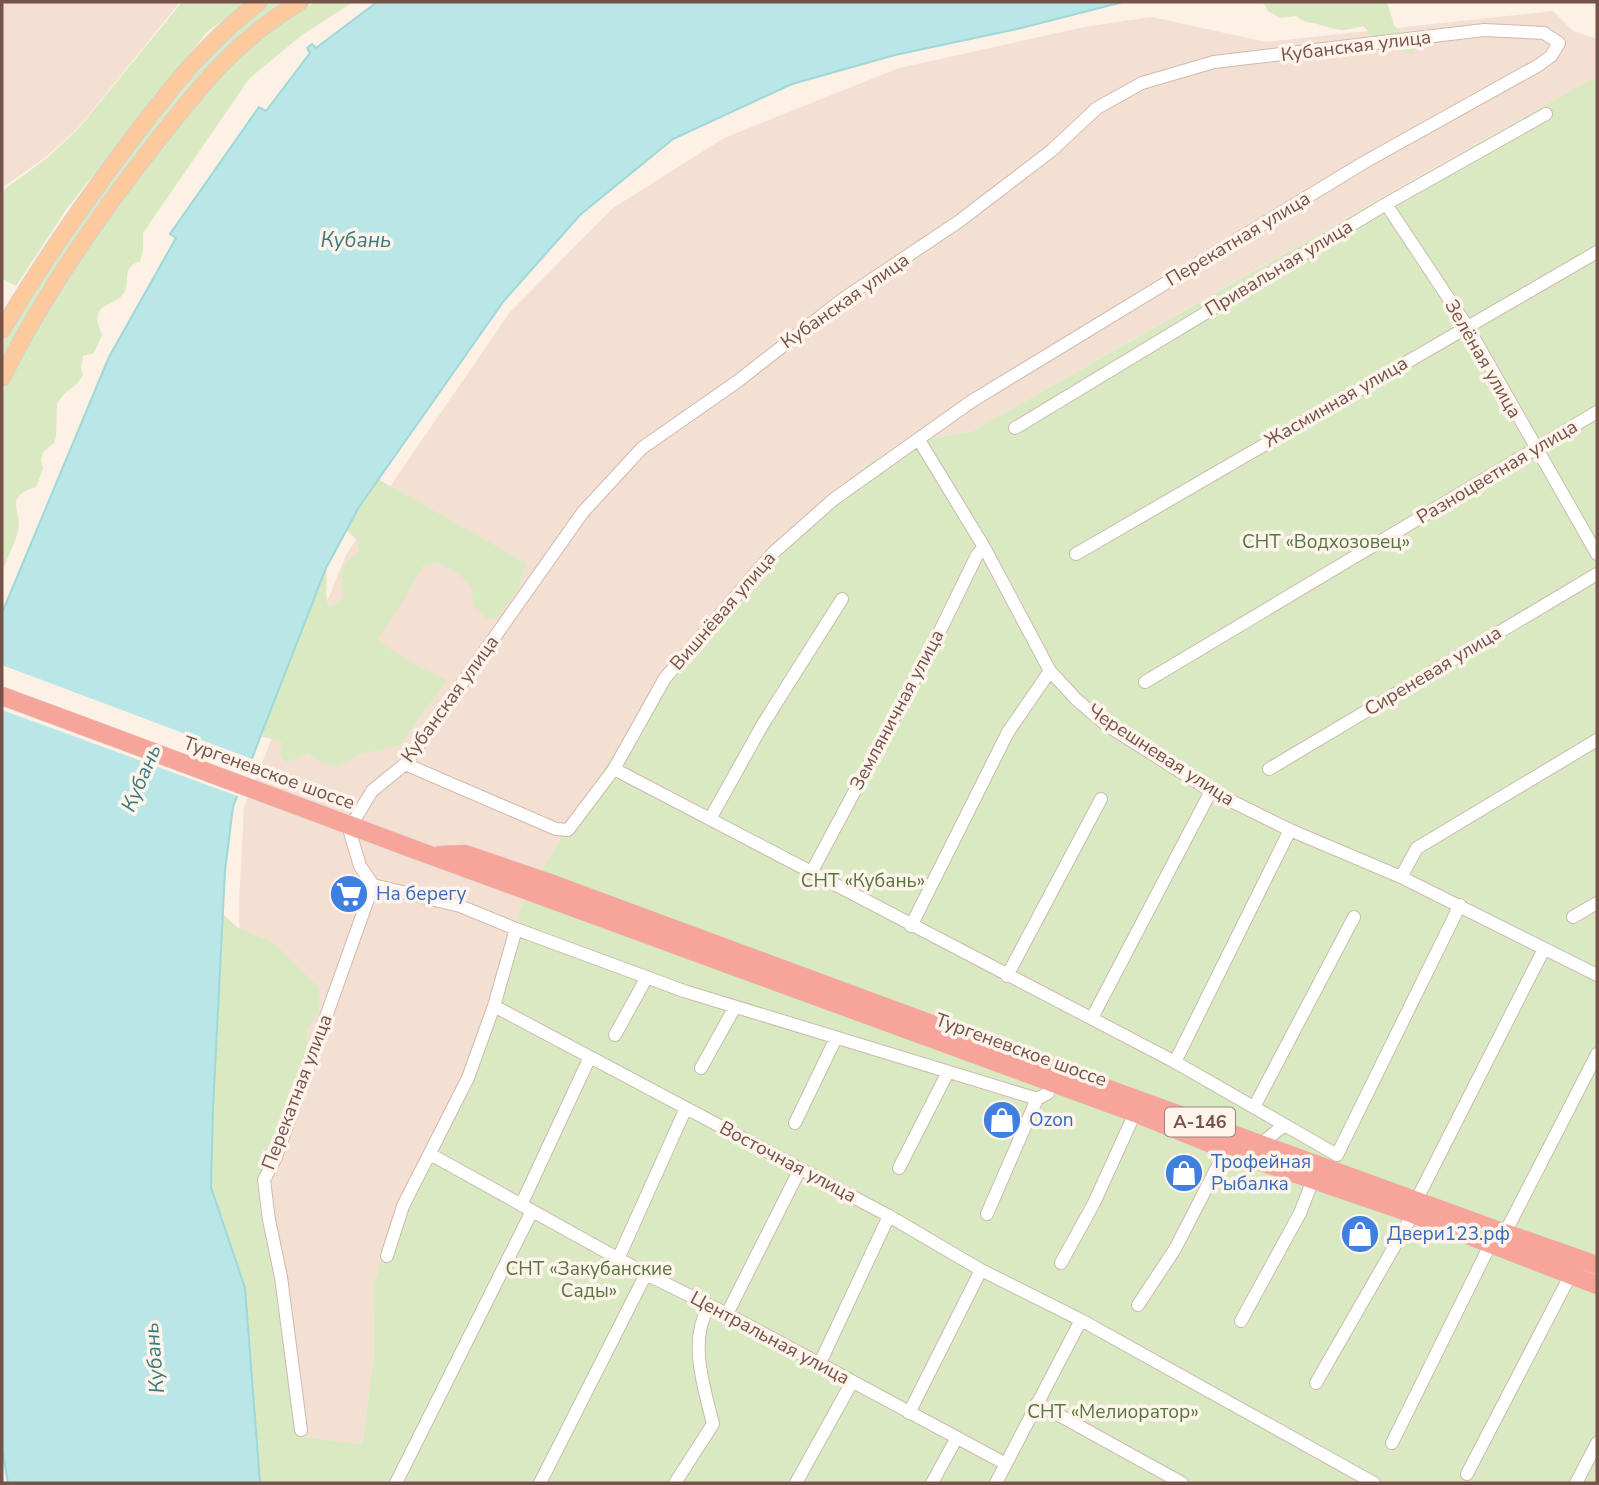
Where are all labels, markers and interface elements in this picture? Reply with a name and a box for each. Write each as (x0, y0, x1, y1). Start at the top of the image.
street label: Кубанская улица (1279, 24, 1433, 68)
street label: Перекатная улица (1161, 186, 1315, 292)
street label: Привальная улица (1200, 214, 1358, 322)
water label: Кубань (321, 226, 391, 254)
street label: Кубанская улица (776, 247, 914, 355)
street label: Зелёная улица (1438, 295, 1528, 423)
street label: Жасминная улица (1259, 350, 1413, 454)
street label: Разноцветная улица (1412, 414, 1582, 530)
park label: СНТ «Водхозовец» (1242, 529, 1410, 555)
street label: Вишнёвая улица (664, 546, 782, 676)
street label: Сиреневая улица (1360, 620, 1506, 722)
street label: Земляничная улица (844, 625, 950, 795)
street label: Кубанская улица (395, 630, 505, 768)
street label: Черешневая улица (1083, 698, 1239, 812)
street label: Тургеневское шоссе (180, 730, 358, 816)
water label: Кубань (114, 740, 168, 816)
park label: СНТ «Кубань» (801, 868, 925, 894)
supermarket icon: На берегу (328, 873, 370, 915)
place label: На берегу (376, 881, 466, 907)
street label: Тургеневское шоссе (932, 1007, 1110, 1093)
street label: Перекатная улица (255, 1011, 339, 1173)
shop icon: Ozon (981, 1099, 1023, 1141)
place label: Ozon (1029, 1107, 1074, 1133)
road number: А-146 (1165, 1107, 1235, 1136)
street label: Восточная улица (715, 1115, 861, 1209)
place label: Трофейная Рыбалка (1211, 1149, 1311, 1197)
shop icon: Трофейная Рыбалка (1163, 1152, 1205, 1194)
shop icon: Двери123.рф (1339, 1213, 1381, 1255)
place label: Двери123.рф (1387, 1221, 1510, 1247)
park label: СНТ «Закубанские Сады» (506, 1256, 672, 1304)
street label: Центральная улица (686, 1285, 854, 1391)
water label: Кубань (137, 1322, 171, 1394)
park label: СНТ «Мелиоратор» (1027, 1399, 1199, 1425)

